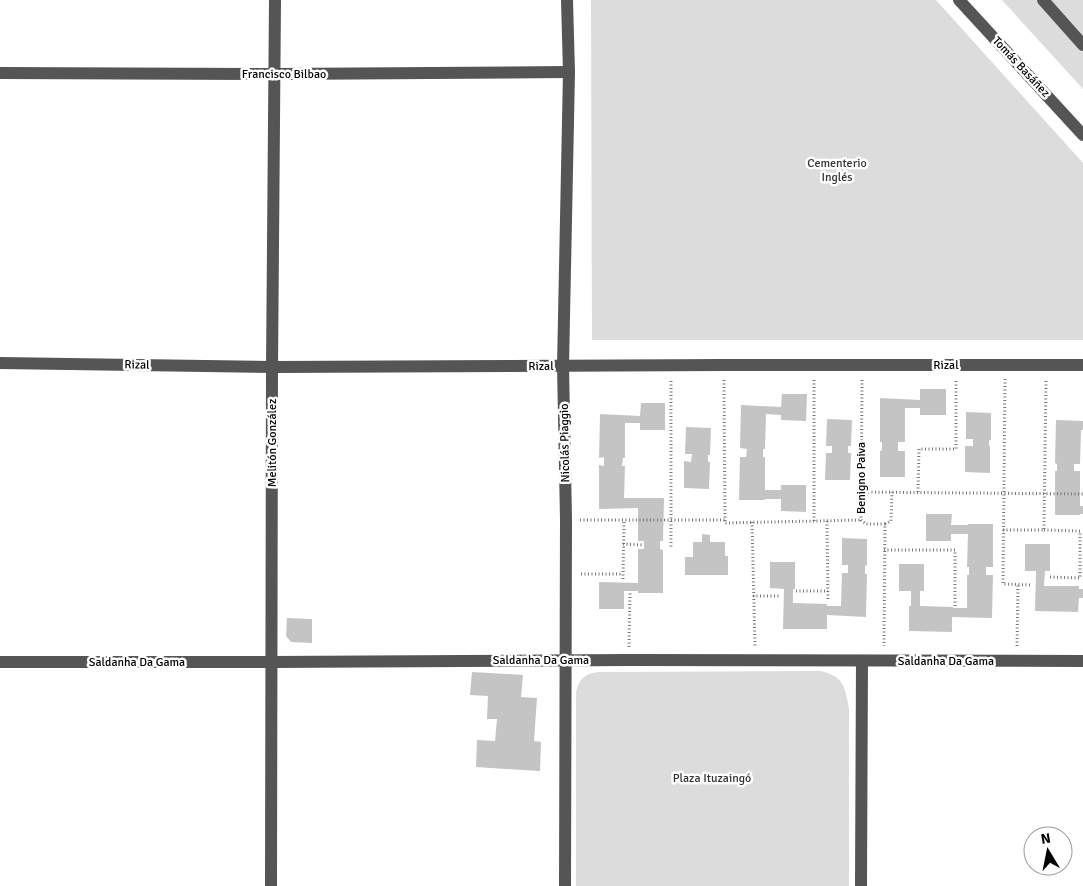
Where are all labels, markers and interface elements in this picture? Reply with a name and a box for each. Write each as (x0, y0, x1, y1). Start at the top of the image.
street label: Tomás Basáñez (989, 34, 1053, 100)
street label: Francisco Bilbao (242, 67, 326, 82)
park label: Cementerio Inglés (807, 156, 867, 185)
street label: Rizal (124, 357, 150, 373)
street label: Rizal (933, 358, 959, 373)
street label: Rizal (528, 359, 554, 374)
street label: Melitón González (265, 399, 280, 487)
street label: Nicolás Piaggio (557, 403, 573, 483)
street label: Benigno Paiva (854, 442, 869, 514)
street label: Saldanha Da Gama (493, 653, 589, 668)
street label: Saldanha Da Gama (898, 654, 994, 669)
street label: Saldanha Da Gama (89, 655, 185, 670)
park label: Plaza Ituzaingó (673, 771, 751, 786)
north arrow (1023, 826, 1073, 876)
text: N (1040, 829, 1052, 848)

